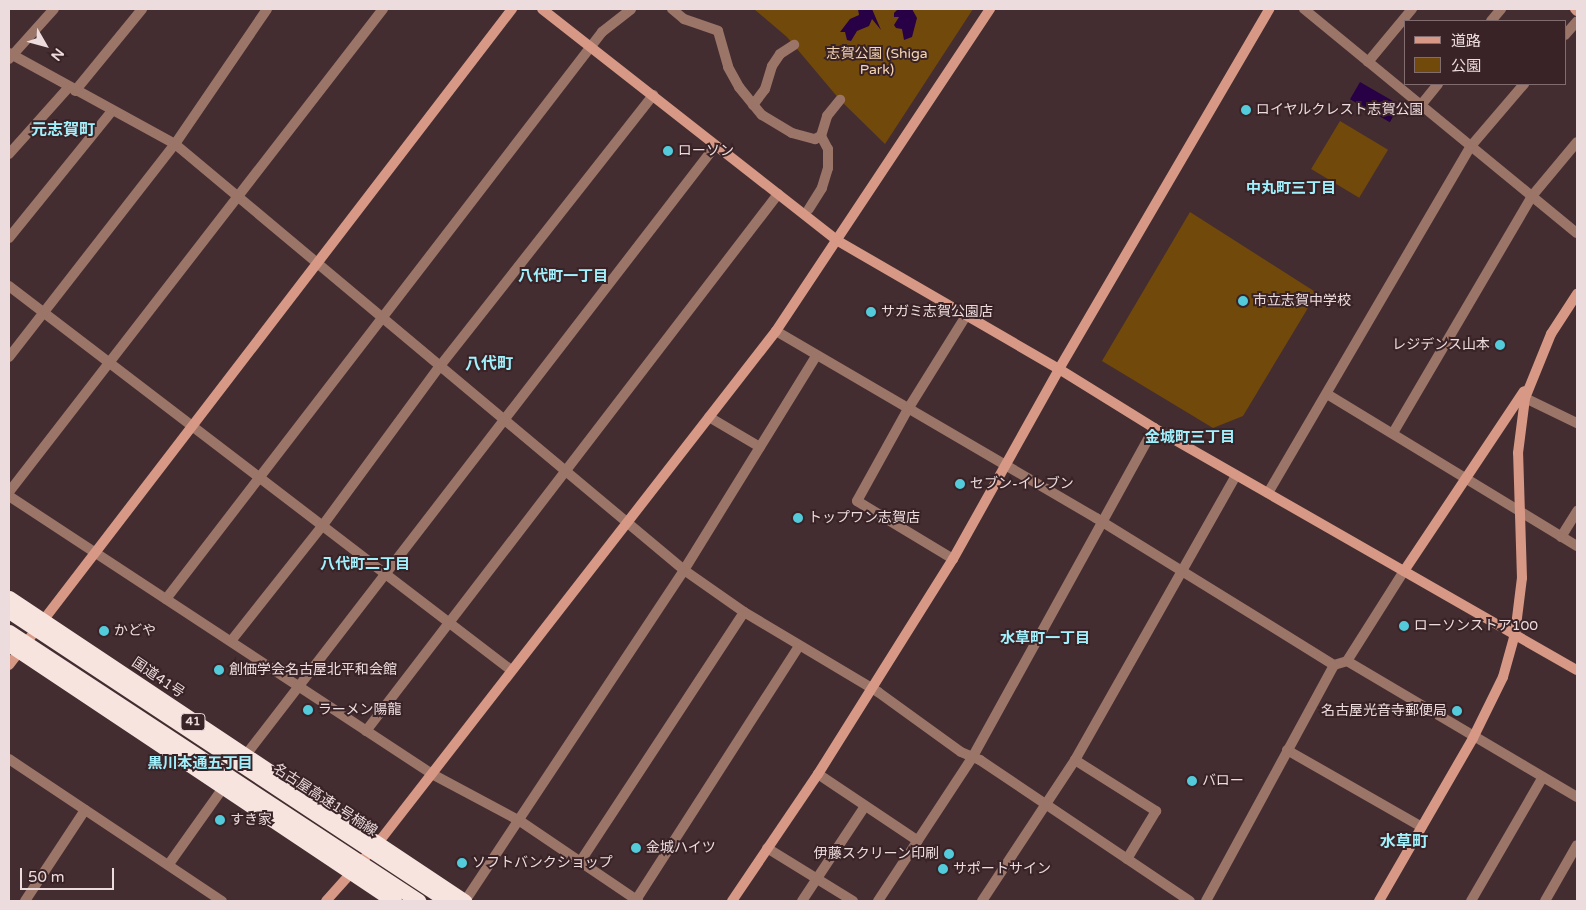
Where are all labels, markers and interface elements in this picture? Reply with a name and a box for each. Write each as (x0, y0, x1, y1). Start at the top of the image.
north arrow (20, 20, 70, 70)
legend (1404, 20, 1566, 85)
text: 道路 (1451, 32, 1481, 50)
text: N (47, 45, 67, 64)
park label: 志賀公園 (Shiga Park) (826, 46, 928, 78)
text: 公園 (1451, 57, 1481, 75)
place label: ロイヤルクレスト志賀公園 (1256, 102, 1424, 118)
marker: ロイヤルクレスト志賀公園 (1240, 104, 1252, 116)
district label: 元志賀町 (31, 120, 95, 140)
place label: ローソン (678, 143, 734, 159)
marker: ローソン (662, 145, 674, 157)
district label: 中丸町三丁目 (1246, 180, 1336, 198)
district label: 八代町一丁目 (518, 268, 608, 286)
place label: 市立志賀中学校 (1253, 293, 1351, 309)
marker: 市立志賀中学校 (1237, 295, 1249, 307)
place label: サガミ志賀公園店 (881, 304, 993, 320)
marker: サガミ志賀公園店 (865, 306, 877, 318)
place label: レジデンス山本 (1392, 337, 1490, 353)
marker: レジデンス山本 (1494, 339, 1506, 351)
district label: 八代町 (465, 354, 513, 374)
district label: 金城町三丁目 (1145, 429, 1235, 447)
place label: セブン-イレブン (970, 476, 1074, 492)
marker: セブン-イレブン (954, 478, 966, 490)
place label: トップワン志賀店 (808, 510, 920, 526)
marker: トップワン志賀店 (792, 512, 804, 524)
district label: 八代町二丁目 (320, 556, 410, 574)
place label: ローソンストア100 (1414, 618, 1538, 634)
marker: ローソンストア100 (1398, 620, 1410, 632)
place label: かどや (114, 623, 156, 639)
marker: かどや (98, 625, 110, 637)
district label: 水草町一丁目 (1000, 630, 1090, 648)
street label: 国道41号 (129, 654, 187, 702)
place label: 創価学会名古屋北平和会館 (229, 662, 397, 678)
marker: 創価学会名古屋北平和会館 (213, 664, 225, 676)
place label: ラーメン陽龍 (318, 702, 402, 718)
place label: 名古屋光音寺郵便局 (1321, 703, 1447, 719)
marker: ラーメン陽龍 (302, 704, 314, 716)
marker: 名古屋光音寺郵便局 (1451, 705, 1463, 717)
road number: 41 (179, 712, 207, 732)
district label: 黒川本通五丁目 (148, 755, 252, 773)
street label: 名古屋高速1号楠線 (270, 760, 380, 840)
place label: バロー (1202, 773, 1244, 789)
marker: バロー (1186, 775, 1198, 787)
place label: すき家 (230, 812, 272, 828)
marker: すき家 (214, 814, 226, 826)
district label: 水草町 (1380, 832, 1428, 852)
place label: 金城ハイツ (646, 840, 716, 856)
marker: 金城ハイツ (630, 842, 642, 854)
place label: 伊藤スクリーン印刷 (813, 846, 939, 862)
marker: 伊藤スクリーン印刷 (943, 848, 955, 860)
place label: ソフトバンクショップ (472, 855, 612, 871)
marker: ソフトバンクショップ (456, 857, 468, 869)
scale bar (22, 858, 116, 890)
place label: サポートサイン (953, 861, 1051, 877)
marker: サポートサイン (937, 863, 949, 875)
text: 50 m (28, 868, 65, 886)

